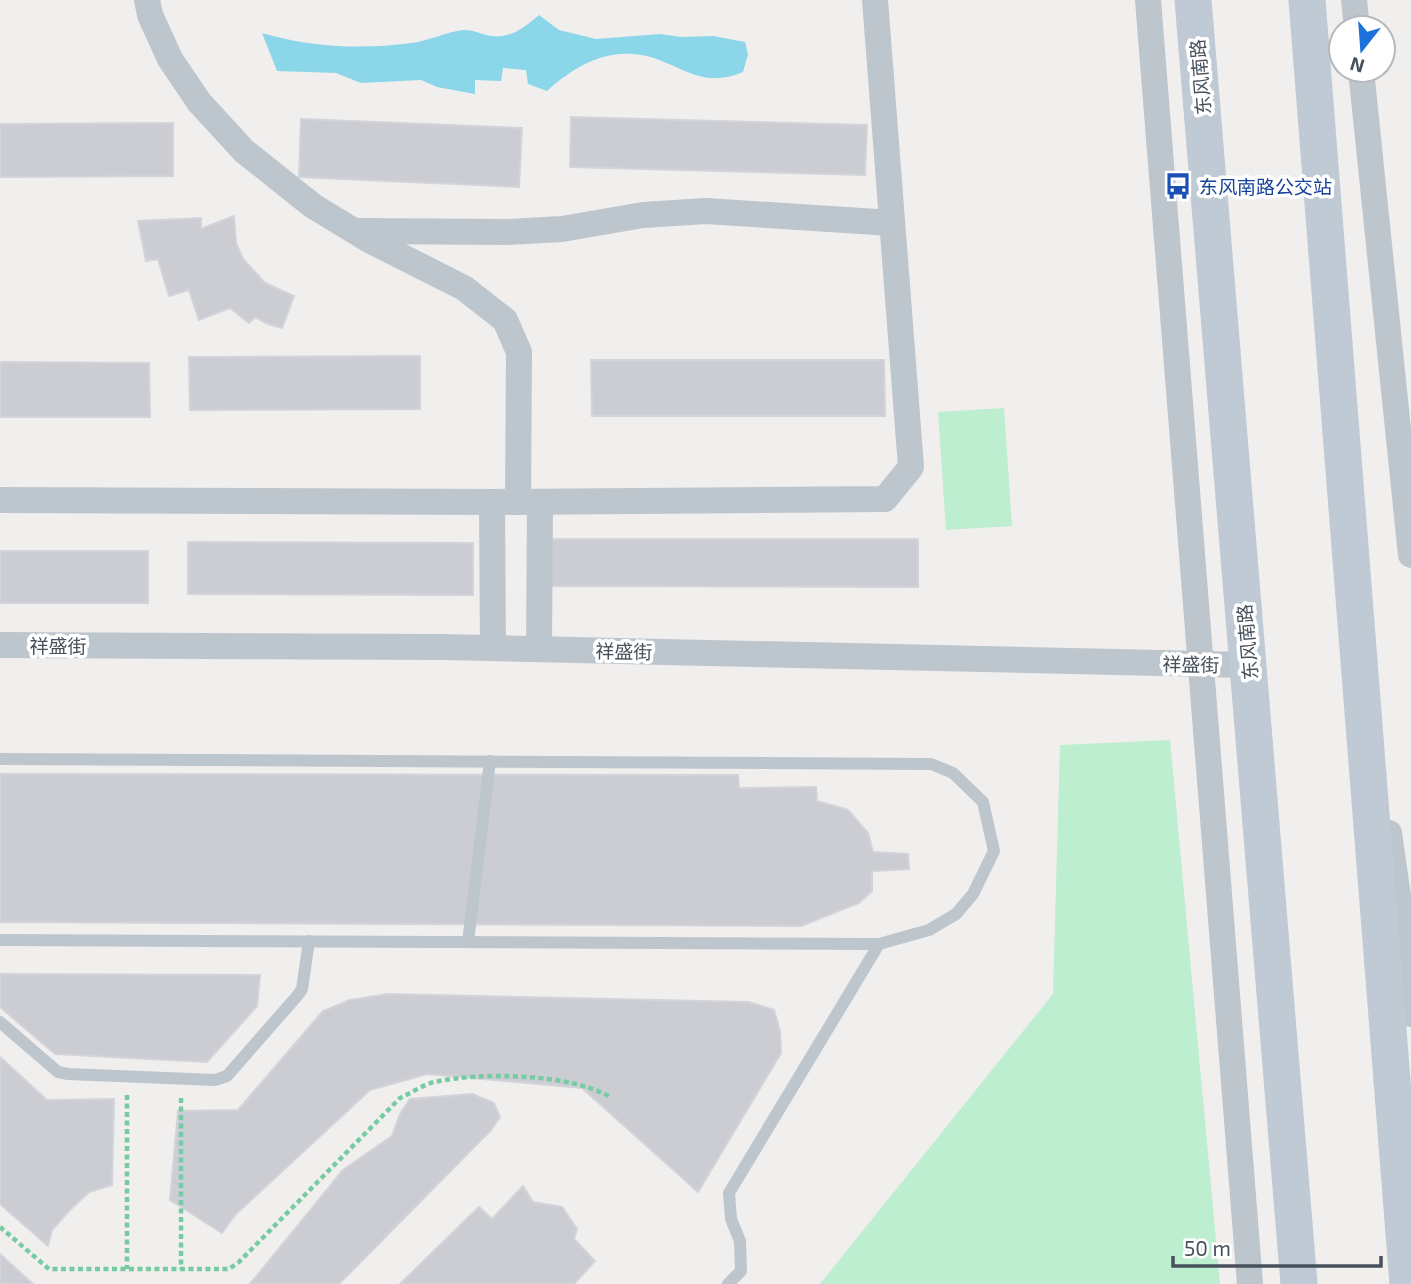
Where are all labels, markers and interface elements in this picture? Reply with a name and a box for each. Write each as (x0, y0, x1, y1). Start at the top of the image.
north arrow (1327, 14, 1397, 84)
street label: 东风南路 (1185, 38, 1215, 116)
text: N (1347, 53, 1367, 79)
bus stop icon: 东风南路公交站 (1163, 171, 1193, 201)
place label: 东风南路公交站 (1199, 175, 1332, 198)
street label: 东风南路 (1232, 603, 1262, 681)
street label: 祥盛街 (29, 634, 87, 657)
street label: 祥盛街 (595, 639, 653, 663)
street label: 祥盛街 (1162, 652, 1220, 676)
scale bar (1173, 1224, 1381, 1268)
text: 50 m (1184, 1235, 1231, 1260)

